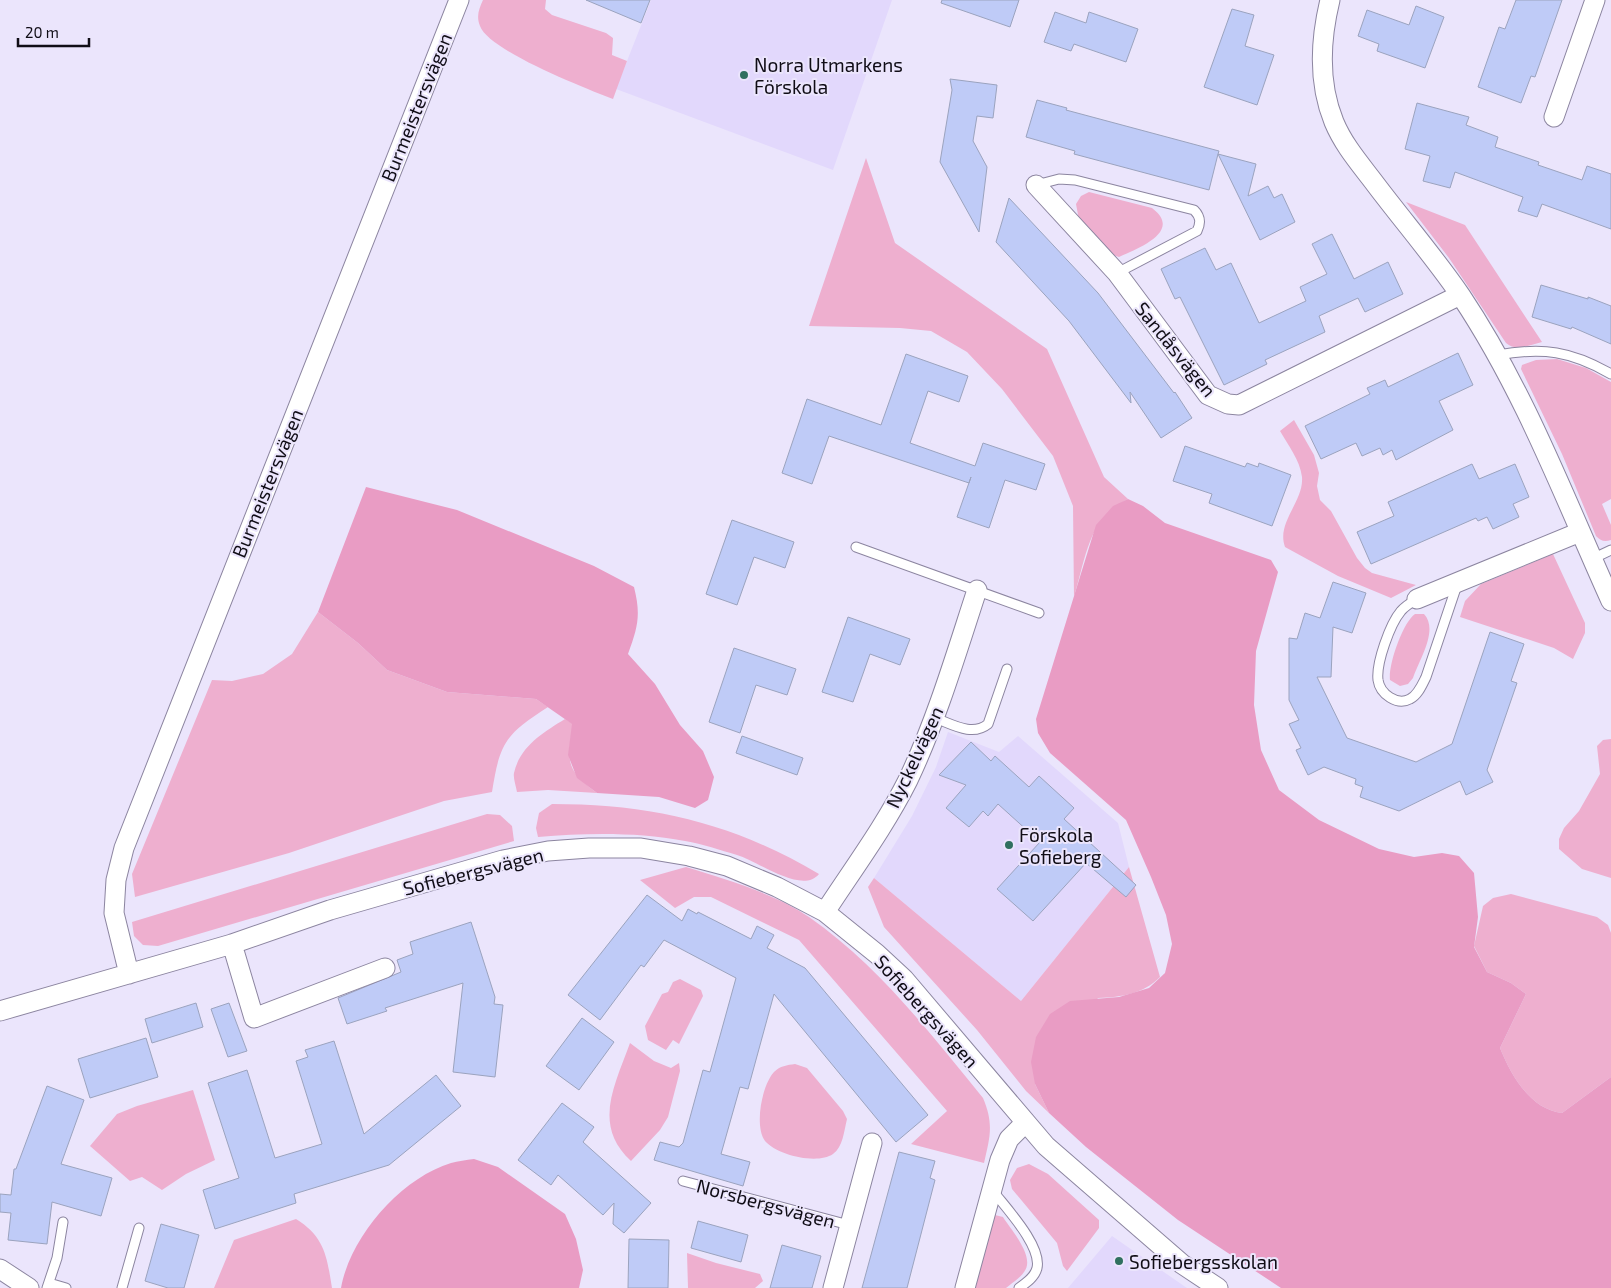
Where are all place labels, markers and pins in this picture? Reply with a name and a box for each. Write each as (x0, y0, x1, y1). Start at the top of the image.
place label: Norra Utmarkens Förskola (754, 53, 903, 98)
marker: Norra Utmarkens Förskola (738, 69, 750, 81)
place label: Förskola Sofieberg (1019, 823, 1102, 868)
marker: Förskola Sofieberg (1003, 839, 1015, 851)
place label: Sofiebergsskolan (1129, 1250, 1278, 1273)
marker: Sofiebergsskolan (1113, 1255, 1125, 1267)

